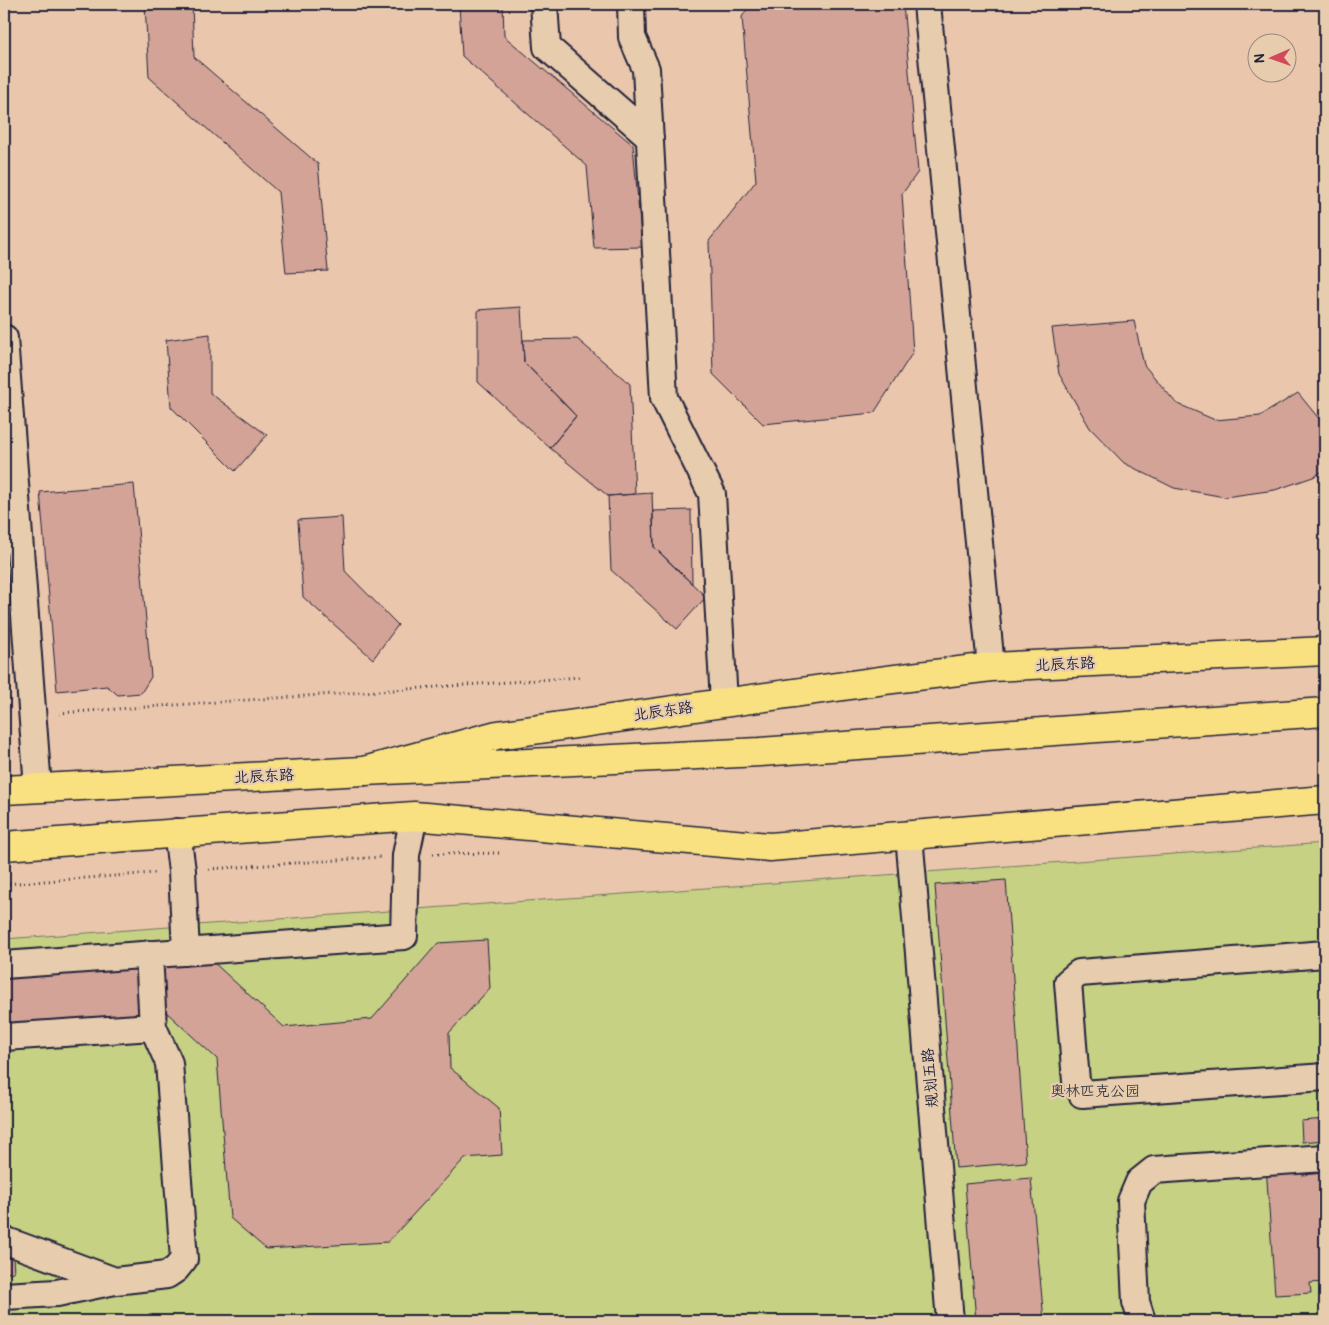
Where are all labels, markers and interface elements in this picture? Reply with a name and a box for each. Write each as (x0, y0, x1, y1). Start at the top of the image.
north arrow (1246, 32, 1296, 82)
text: N (1251, 53, 1268, 63)
street label: 北辰东路 (1035, 653, 1095, 676)
street label: 北辰东路 (632, 698, 694, 725)
street label: 北辰东路 (234, 765, 294, 788)
street label: 规划五路 (918, 1047, 943, 1109)
park label: 奥林匹克公园 (1050, 1082, 1140, 1101)

